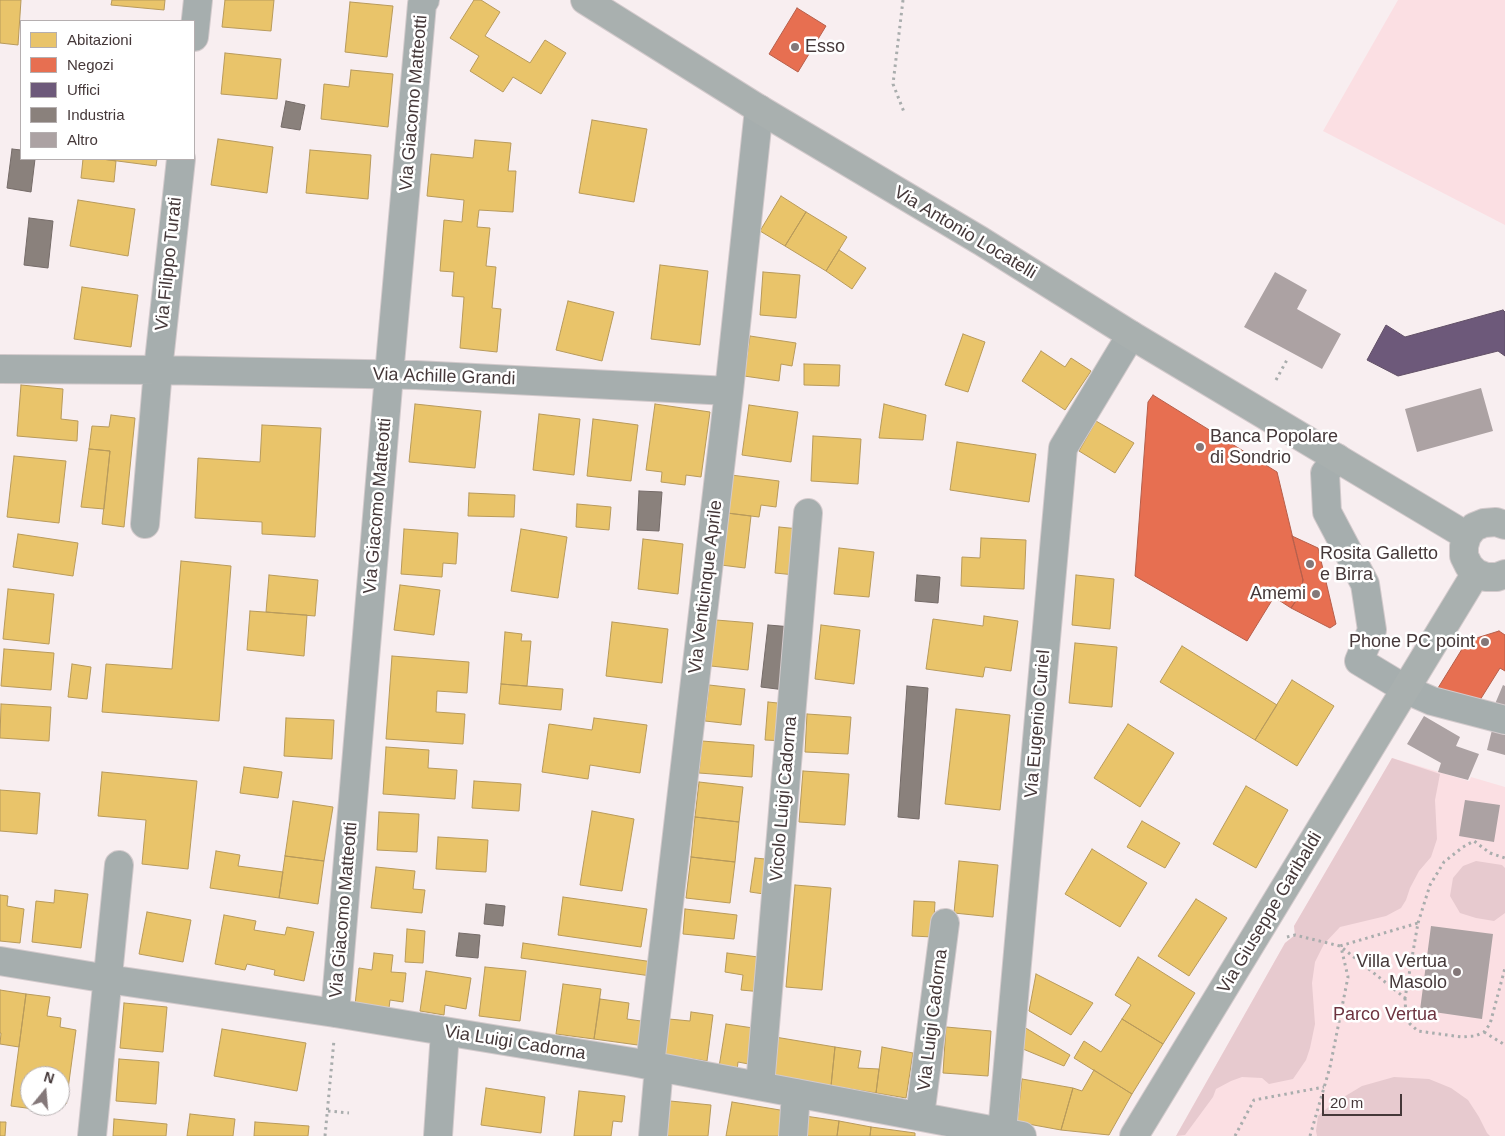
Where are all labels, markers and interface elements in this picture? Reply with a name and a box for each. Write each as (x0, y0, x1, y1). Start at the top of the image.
street label: Via Giacomo Matteotti (396, 14, 432, 192)
legend (20, 20, 195, 160)
text: Abitazioni (67, 31, 132, 48)
place label: Esso (805, 36, 845, 58)
marker: Esso (789, 41, 801, 53)
text: Negozi (67, 56, 114, 73)
text: Uffici (67, 81, 100, 98)
text: Industria (67, 106, 125, 123)
text: Altro (67, 131, 98, 148)
street label: Via Antonio Locatelli (890, 182, 1040, 284)
street label: Via Filippo Turati (151, 196, 187, 332)
street label: Via Achille Grandi (372, 364, 516, 390)
street label: Via Giacomo Matteotti (360, 417, 396, 595)
place label: Banca Popolare di Sondrio (1210, 426, 1338, 468)
marker: Banca Popolare di Sondrio (1194, 441, 1206, 453)
street label: Via Venticinque Aprile (685, 499, 727, 675)
place label: Rosita Galletto e Birra (1320, 543, 1438, 586)
marker: Rosita Galletto e Birra (1304, 558, 1316, 570)
place label: Amemi (1250, 583, 1306, 605)
marker: Amemi (1310, 588, 1322, 600)
place label: Phone PC point (1349, 631, 1475, 653)
marker: Phone PC point (1479, 636, 1491, 648)
street label: Via Eugenio Curiel (1021, 649, 1055, 799)
street label: Vicolo Luigi Cadorna (766, 715, 802, 883)
street label: Via Giacomo Matteotti (326, 821, 362, 999)
street label: Via Giuseppe Garibaldi (1213, 828, 1327, 998)
street label: Via Luigi Cadorna (914, 948, 952, 1092)
place label: Villa Vertua Masolo (1356, 951, 1447, 994)
marker: Villa Vertua Masolo (1451, 966, 1463, 978)
park label: Parco Vertua (1333, 1004, 1437, 1026)
street label: Via Luigi Cadorna (443, 1021, 587, 1065)
north arrow (20, 1066, 70, 1116)
text: N (42, 1068, 56, 1087)
scale bar (1325, 1084, 1405, 1116)
text: 20 m (1330, 1094, 1363, 1111)

